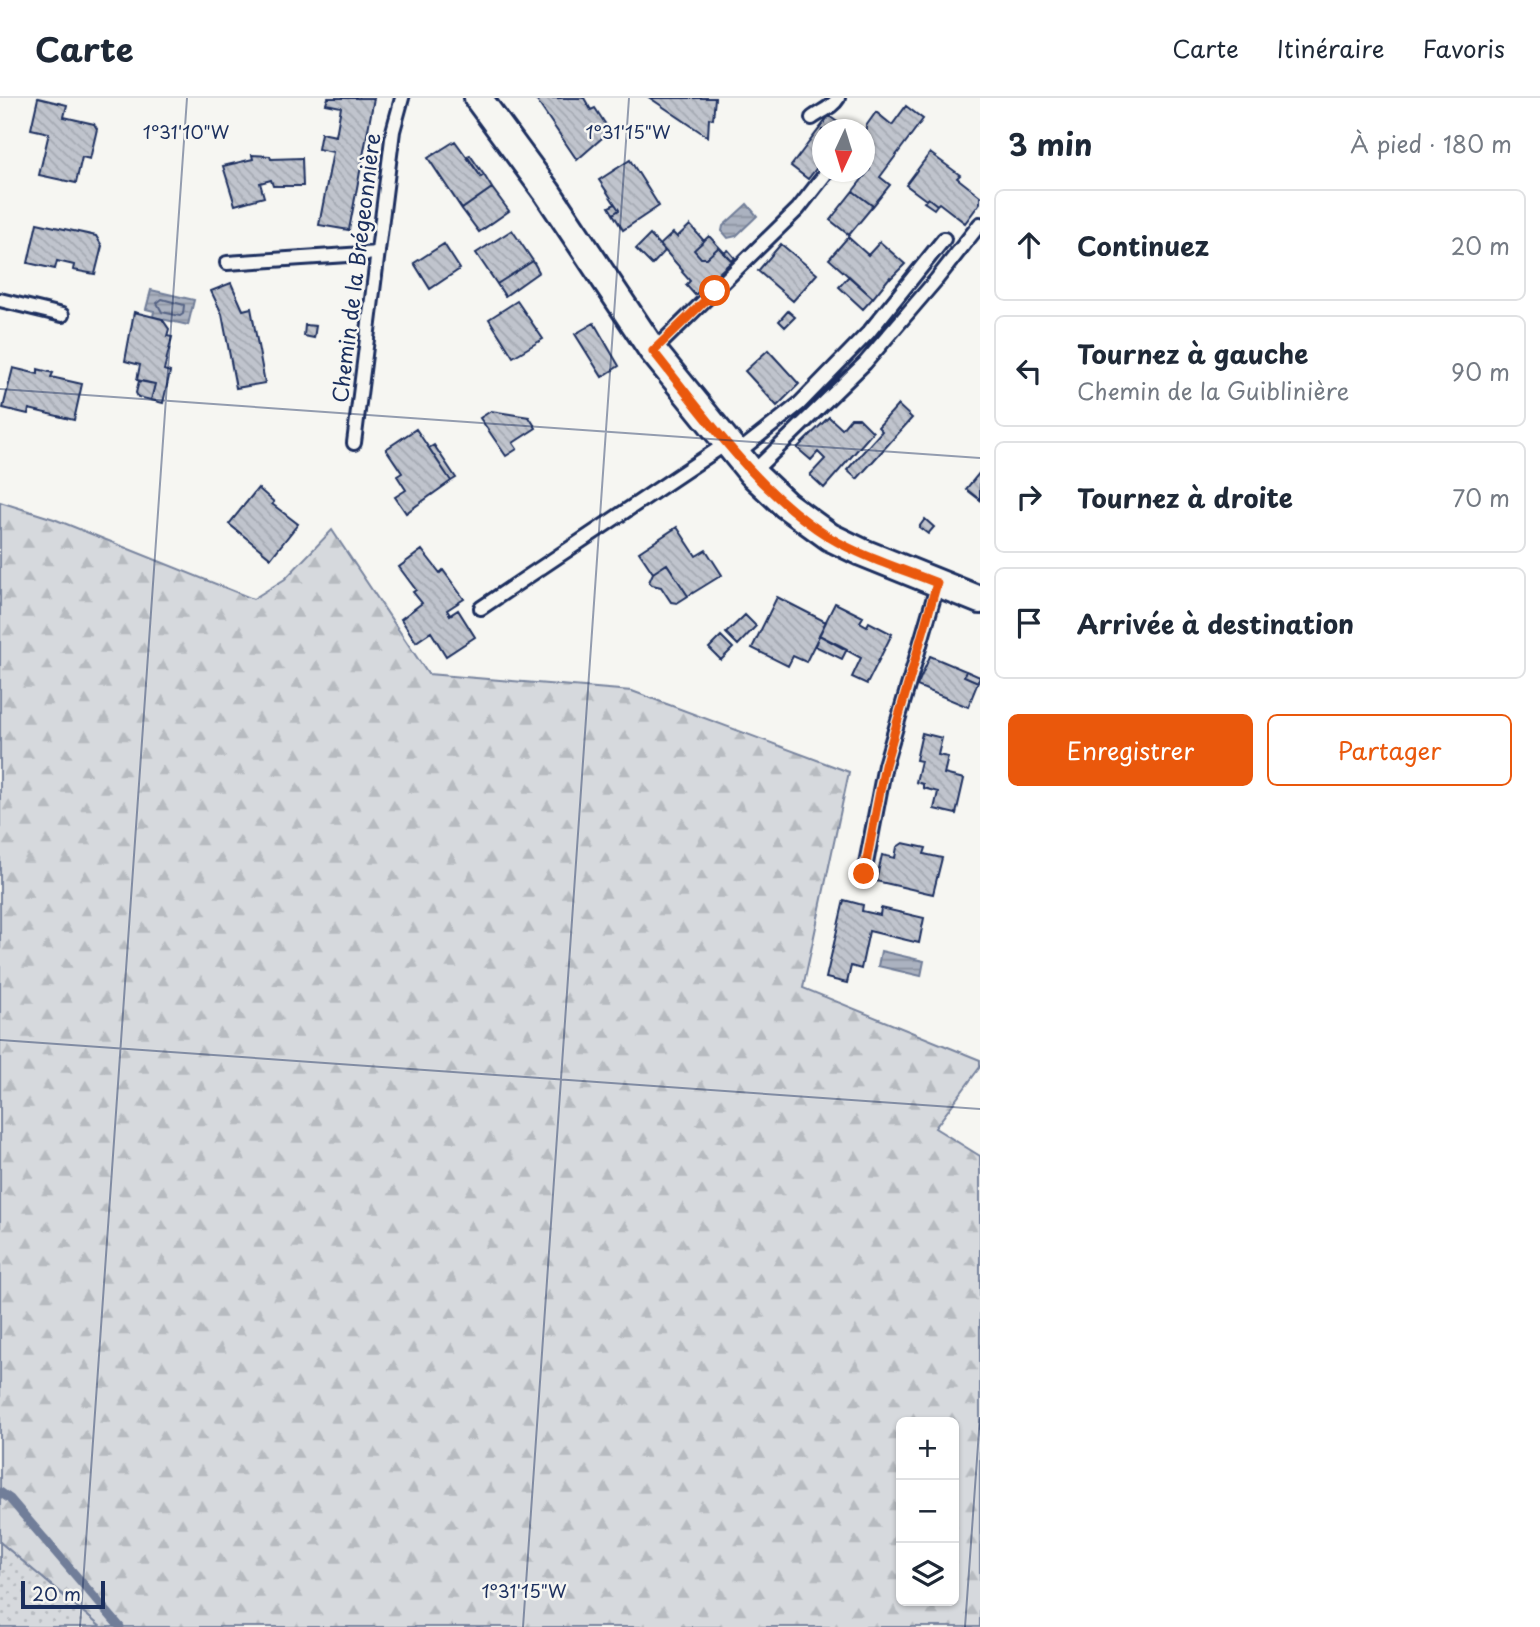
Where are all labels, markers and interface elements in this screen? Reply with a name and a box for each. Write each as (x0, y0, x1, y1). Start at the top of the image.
text: Carte (35, 23, 134, 73)
text: Carte (1172, 30, 1239, 66)
text: Itinéraire (1277, 30, 1385, 66)
text: Favoris (1423, 30, 1505, 66)
text: 1°31'10"W (143, 118, 230, 145)
text: 1°31'15"W (586, 118, 671, 145)
north arrow (812, 119, 875, 182)
text: 3 min (1008, 121, 1093, 166)
text: À pied · 180 m (1350, 126, 1512, 161)
street label: Chemin de la Brégeonnière (323, 131, 387, 404)
icon: ahead (1010, 226, 1048, 264)
text: Continuez (1077, 226, 1209, 265)
text: 20 m (1451, 228, 1510, 263)
route start (699, 275, 730, 306)
text: Tournez à gauche (1077, 334, 1308, 373)
icon: left (1010, 352, 1048, 390)
text: 90 m (1451, 354, 1510, 389)
text: Chemin de la Guiblinière (1077, 373, 1349, 408)
icon: right (1010, 478, 1048, 516)
text: Tournez à droite (1077, 478, 1293, 517)
text: 70 m (1452, 480, 1510, 515)
icon: arrive (1010, 604, 1048, 642)
text: Arrivée à destination (1077, 604, 1354, 643)
button: Enregistrer (1008, 714, 1253, 786)
button: Partager (1267, 714, 1512, 786)
route end (848, 858, 879, 889)
map controls (896, 1417, 959, 1606)
button: + (896, 1417, 959, 1480)
button: − (896, 1480, 959, 1543)
button: layers (896, 1543, 959, 1606)
text: 1°31'15"W (482, 1577, 567, 1604)
scale bar (21, 1578, 105, 1610)
text: 20 m (32, 1579, 81, 1607)

